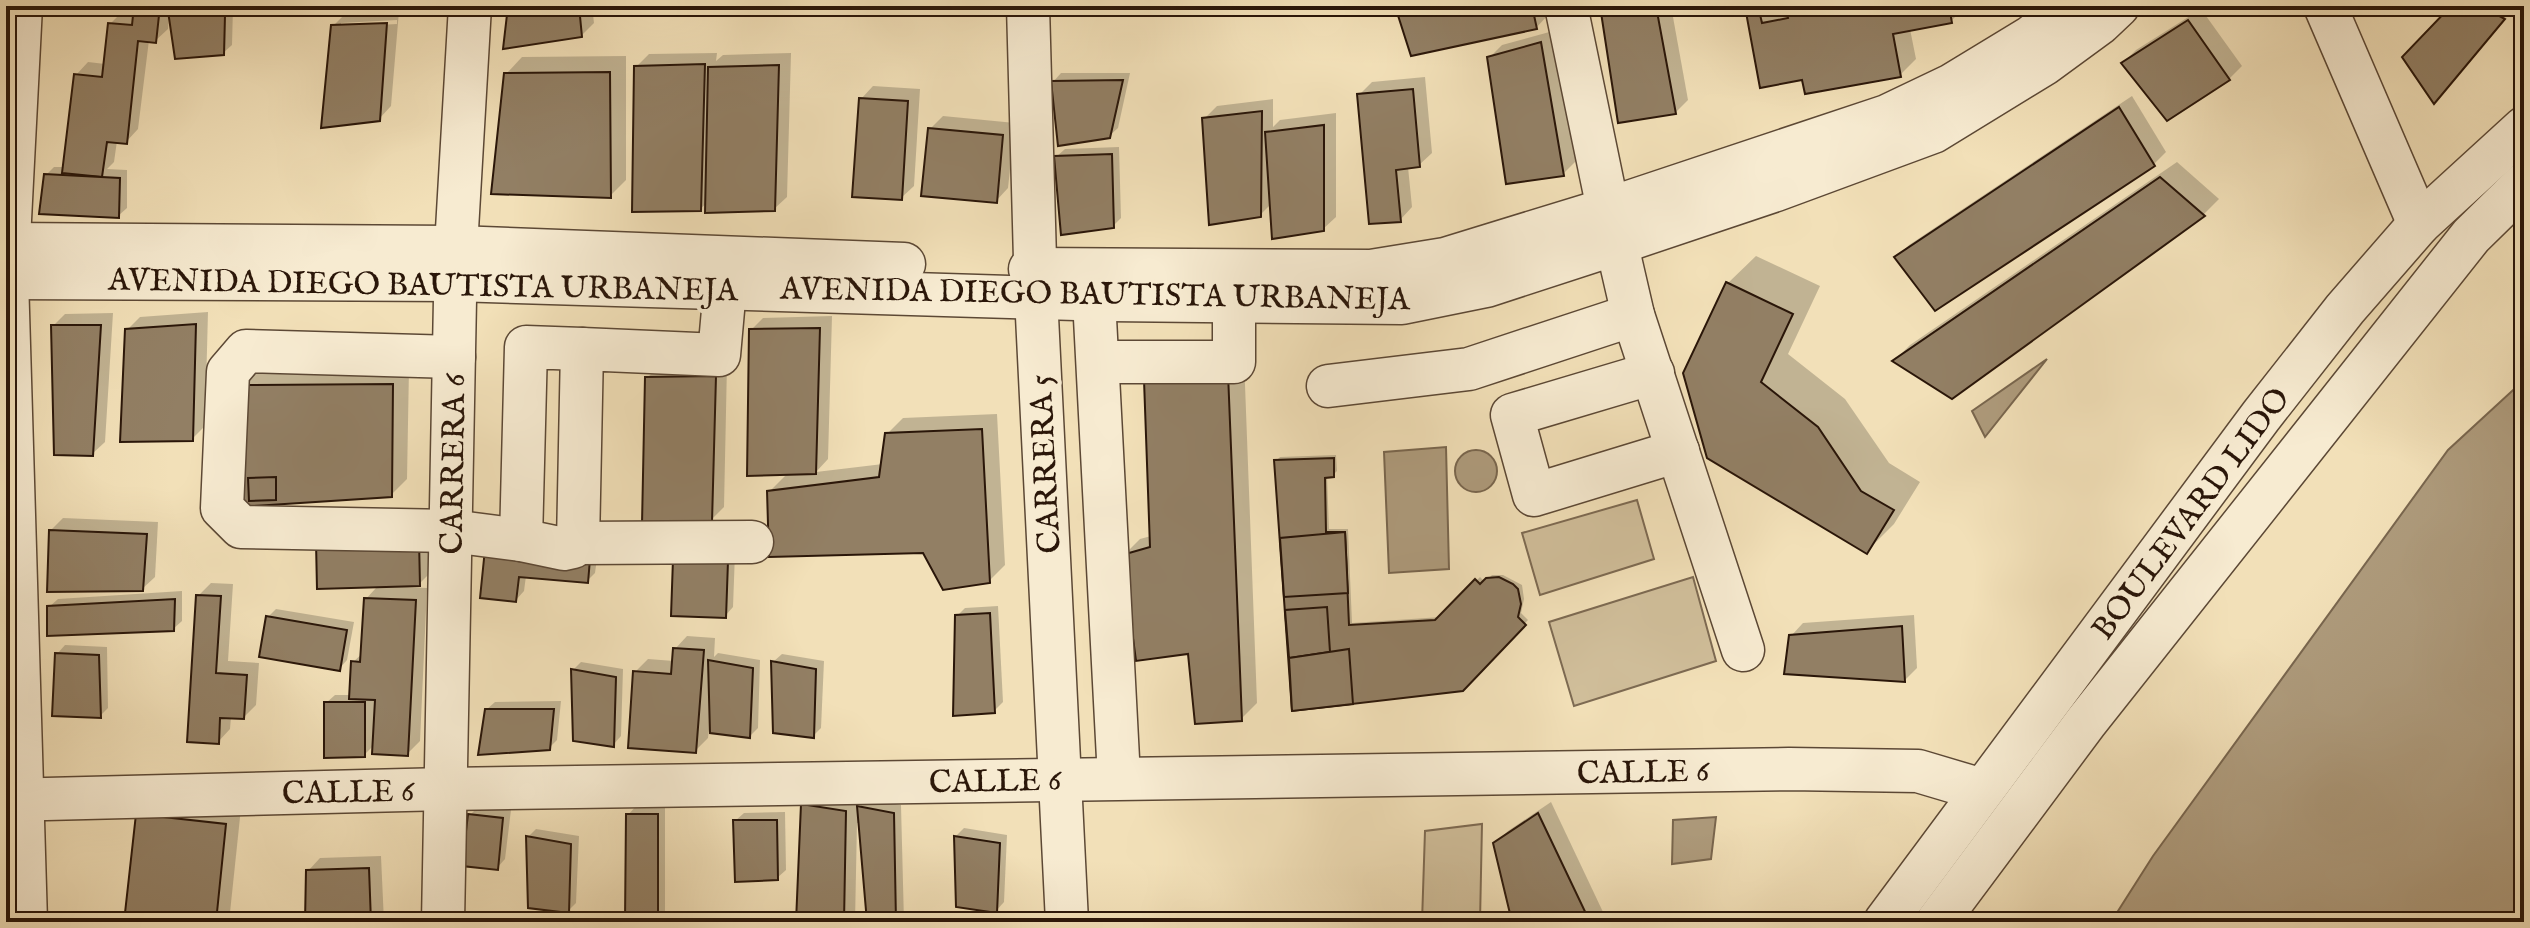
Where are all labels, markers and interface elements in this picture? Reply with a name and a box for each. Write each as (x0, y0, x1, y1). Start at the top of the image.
street label: AVENIDA DIEGO BAUTISTA URBANEJA (107, 260, 739, 313)
street label: AVENIDA DIEGO BAUTISTA URBANEJA (779, 269, 1411, 322)
street label: CARRERA 6 (432, 373, 477, 555)
street label: CARRERA 5 (1021, 373, 1072, 554)
street label: BOULEVARD LIDO (2084, 380, 2300, 649)
street label: CALLE 6 (1576, 752, 1710, 795)
street label: CALLE 6 (928, 761, 1062, 804)
street label: CALLE 6 (281, 772, 415, 815)

